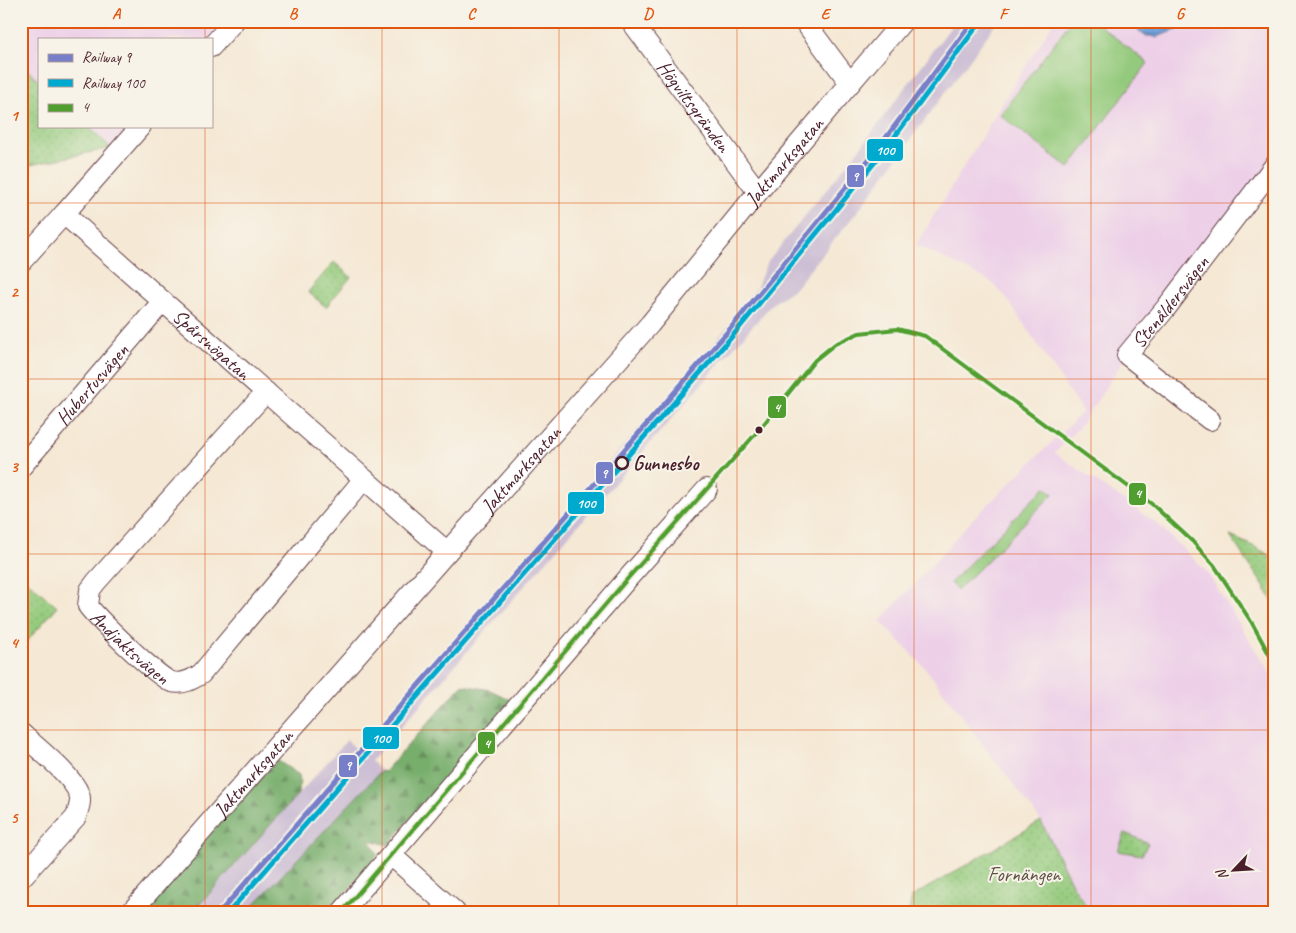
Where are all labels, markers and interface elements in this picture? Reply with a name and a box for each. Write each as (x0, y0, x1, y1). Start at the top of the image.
text: A (112, 4, 122, 24)
text: B (289, 4, 299, 24)
text: C (467, 4, 477, 24)
text: D (643, 4, 654, 24)
text: E (821, 4, 832, 24)
text: F (999, 4, 1010, 24)
text: G (1176, 4, 1186, 24)
legend (38, 38, 212, 128)
text: Railway 9 (82, 48, 132, 67)
street label: Högviltsgränden (652, 55, 737, 158)
text: Railway 100 (82, 74, 146, 93)
text: 4 (82, 98, 90, 117)
text: 1 (10, 106, 19, 126)
street label: Jaktmarksgatan (739, 111, 829, 212)
line badge: 100 (866, 138, 904, 162)
text: 100 (876, 142, 896, 159)
line badge: 9 (846, 164, 865, 188)
text: 9 (852, 168, 860, 185)
street label: Stenåldersvägen (1126, 250, 1215, 353)
text: 2 (10, 282, 19, 302)
street label: Spårsnögatan (168, 303, 257, 386)
street label: Hubertusvägen (50, 337, 134, 430)
line badge: 4 (767, 395, 787, 419)
text: 4 (774, 399, 782, 416)
street label: Jaktmarksgatan (475, 419, 567, 519)
unlabelled marker (754, 425, 764, 435)
place label: Gunnesbo (633, 451, 700, 476)
marker: Gunnesbo (615, 456, 629, 470)
text: 3 (10, 457, 19, 477)
line badge: 9 (595, 461, 614, 485)
text: 9 (601, 465, 609, 482)
line badge: 4 (1128, 482, 1147, 506)
text: 4 (1135, 485, 1143, 502)
line badge: 100 (567, 491, 605, 515)
text: 100 (577, 495, 597, 512)
street label: Andjaktsvägen (85, 605, 175, 691)
text: 4 (10, 633, 19, 653)
street label: Jaktmarksgatan (207, 723, 299, 823)
line badge: 100 (362, 726, 400, 750)
text: 100 (372, 730, 392, 747)
line badge: 4 (477, 731, 496, 755)
text: 4 (484, 735, 492, 752)
line badge: 9 (338, 754, 358, 778)
text: 9 (345, 757, 353, 774)
text: 5 (11, 808, 20, 828)
north arrow (1208, 846, 1258, 896)
park label: Fornängen (988, 862, 1061, 887)
text: N (1212, 866, 1232, 883)

